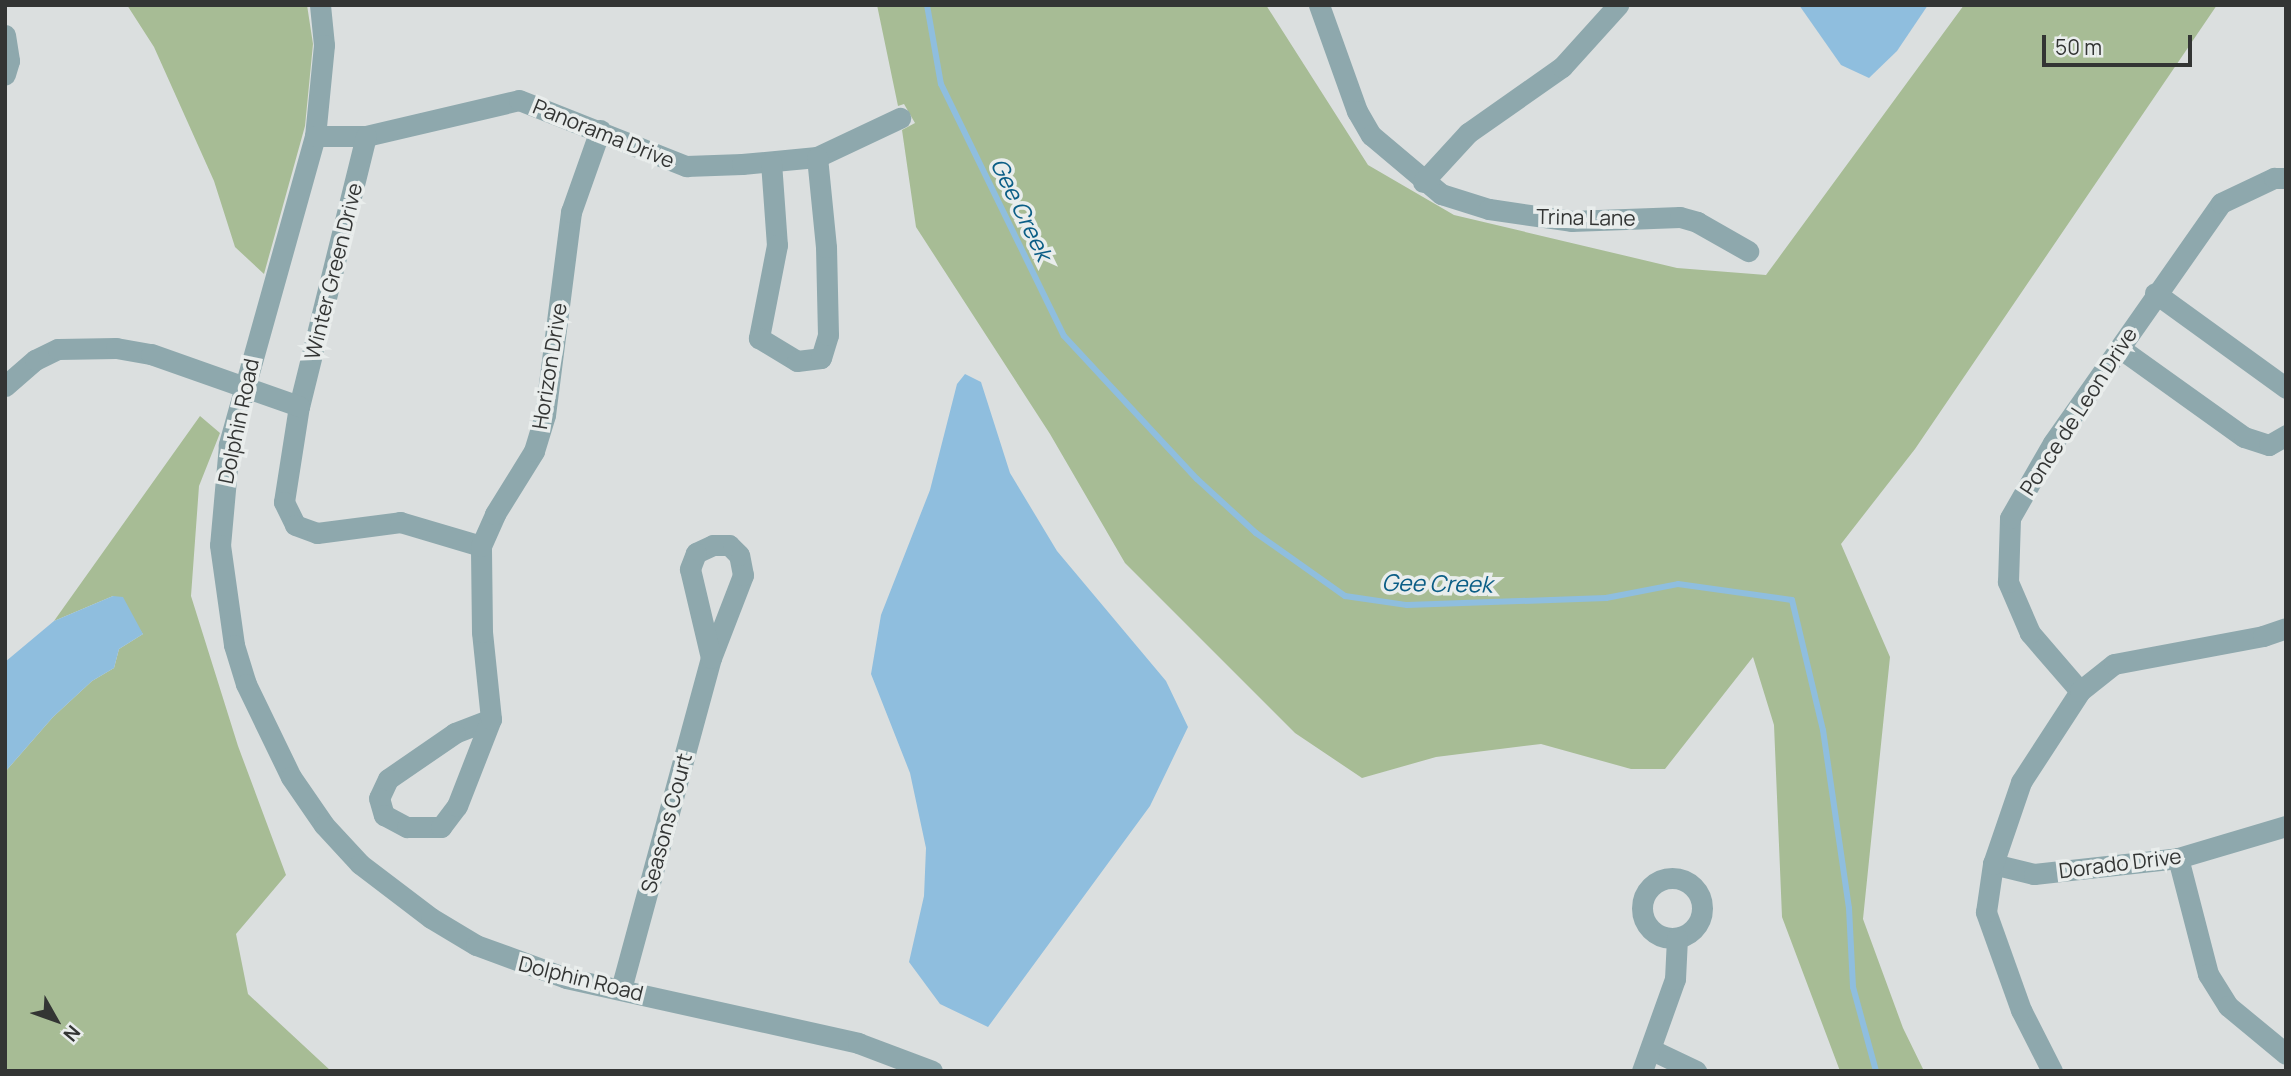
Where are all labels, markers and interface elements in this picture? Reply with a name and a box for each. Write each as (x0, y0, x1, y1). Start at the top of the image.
scale bar (2046, 21, 2196, 65)
text: 50 m (2055, 33, 2102, 61)
street label: Panorama Drive (530, 93, 678, 173)
water label: Gee Creek (985, 153, 1059, 265)
street label: Winter Green Drive (299, 180, 367, 362)
street label: Trina Lane (1536, 204, 1636, 230)
street label: Horizon Drive (527, 301, 571, 431)
street label: Ponce de Leon Drive (2014, 322, 2142, 500)
street label: Dolphin Road (212, 356, 264, 486)
water label: Gee Creek (1382, 568, 1492, 598)
street label: Seasons Court (635, 750, 697, 896)
street label: Dorado Drive (2057, 843, 2183, 883)
street label: Dolphin Road (516, 950, 646, 1006)
north arrow (21, 985, 91, 1055)
text: N (58, 1020, 86, 1047)

